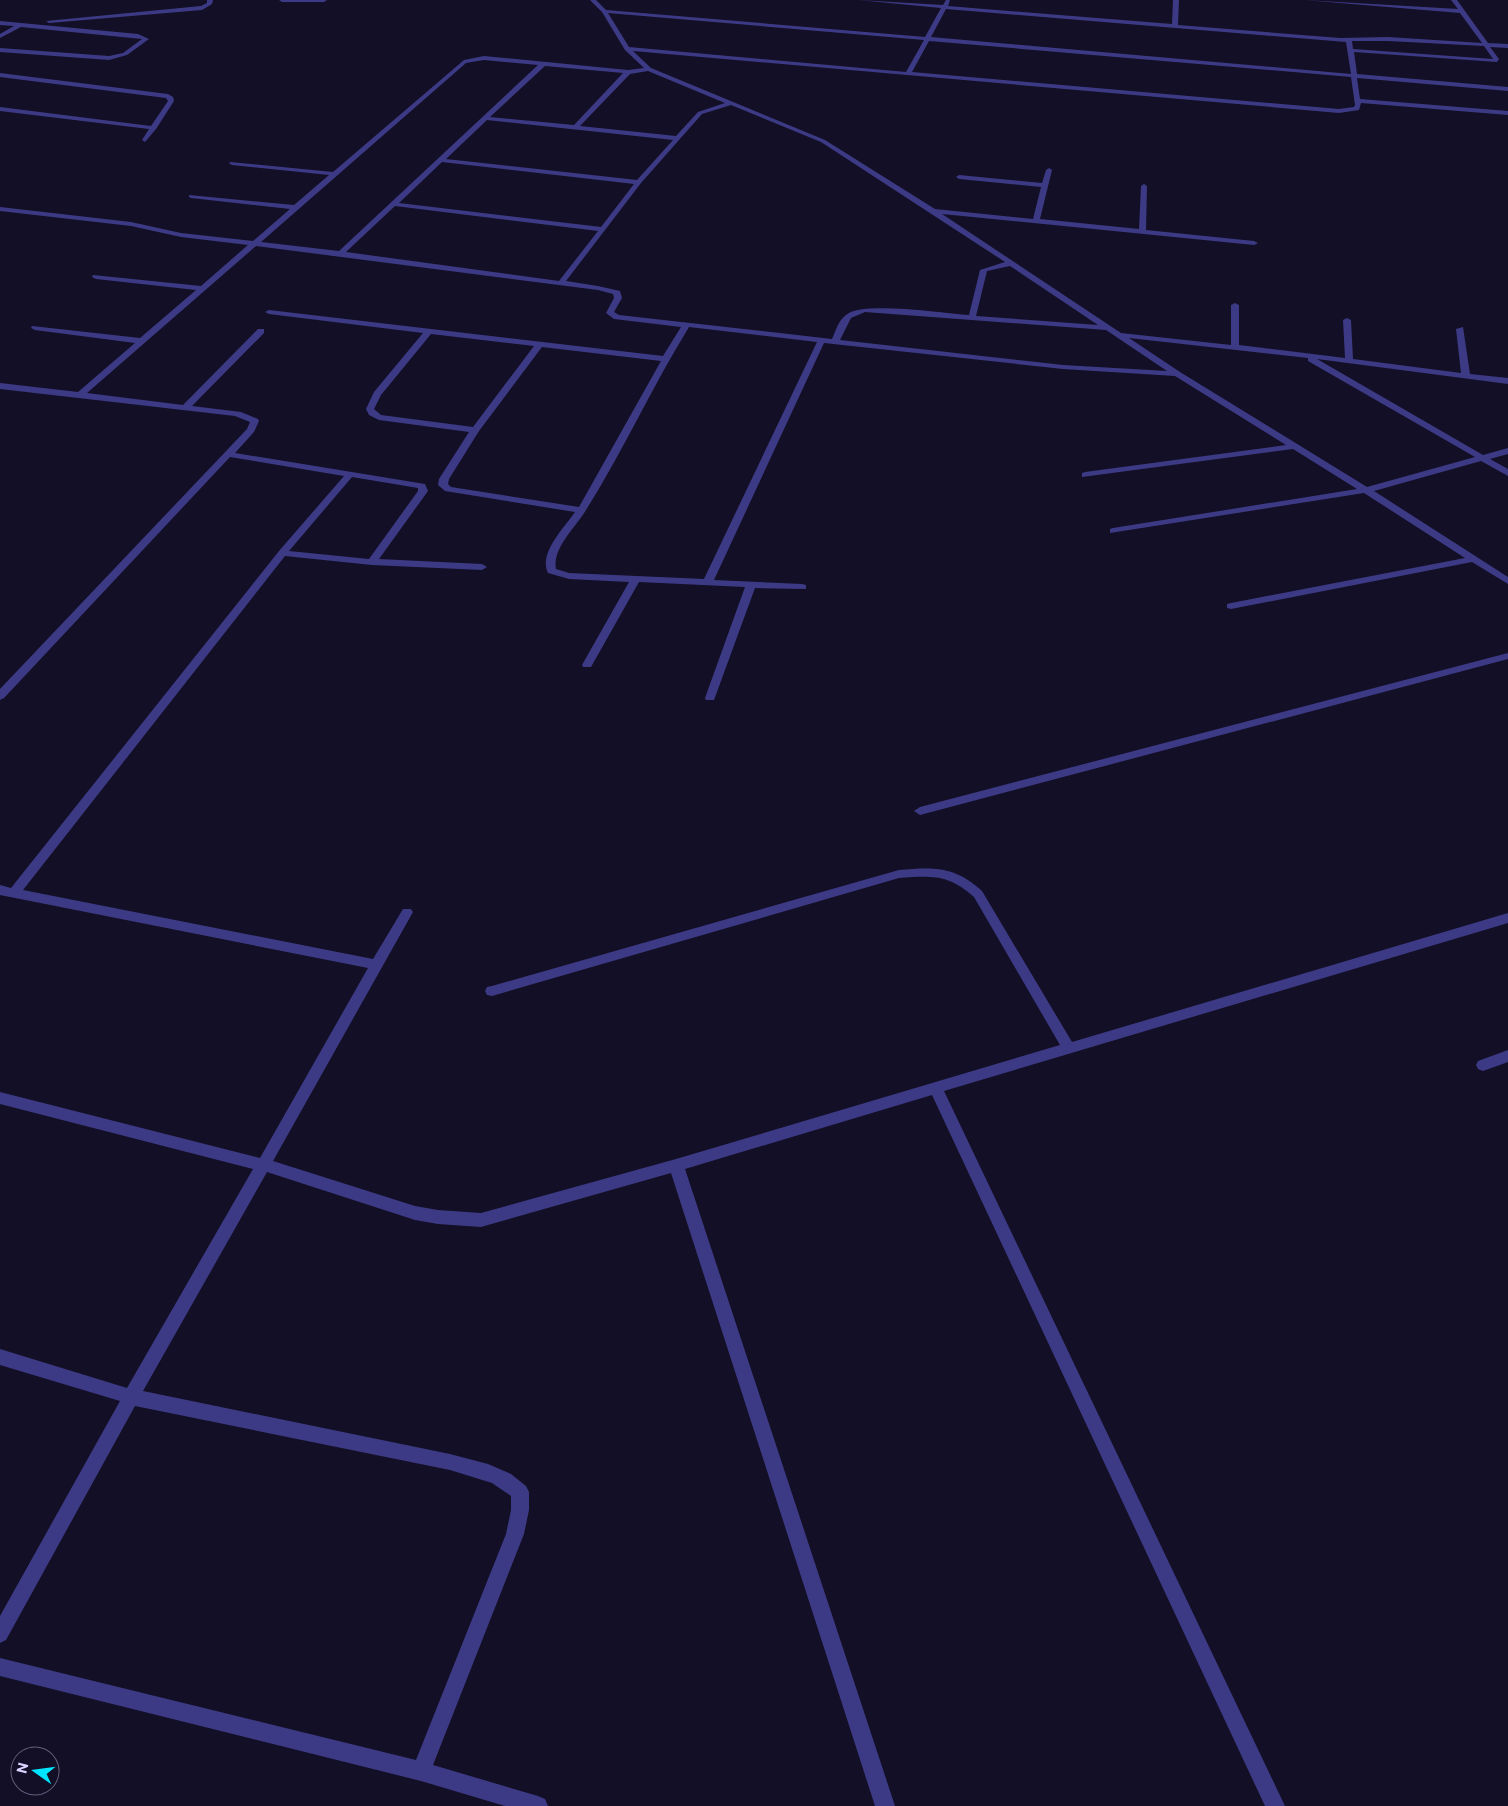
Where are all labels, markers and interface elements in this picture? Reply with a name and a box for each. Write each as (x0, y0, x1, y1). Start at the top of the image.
north arrow (10, 1746, 60, 1796)
text: N (12, 1761, 31, 1775)

